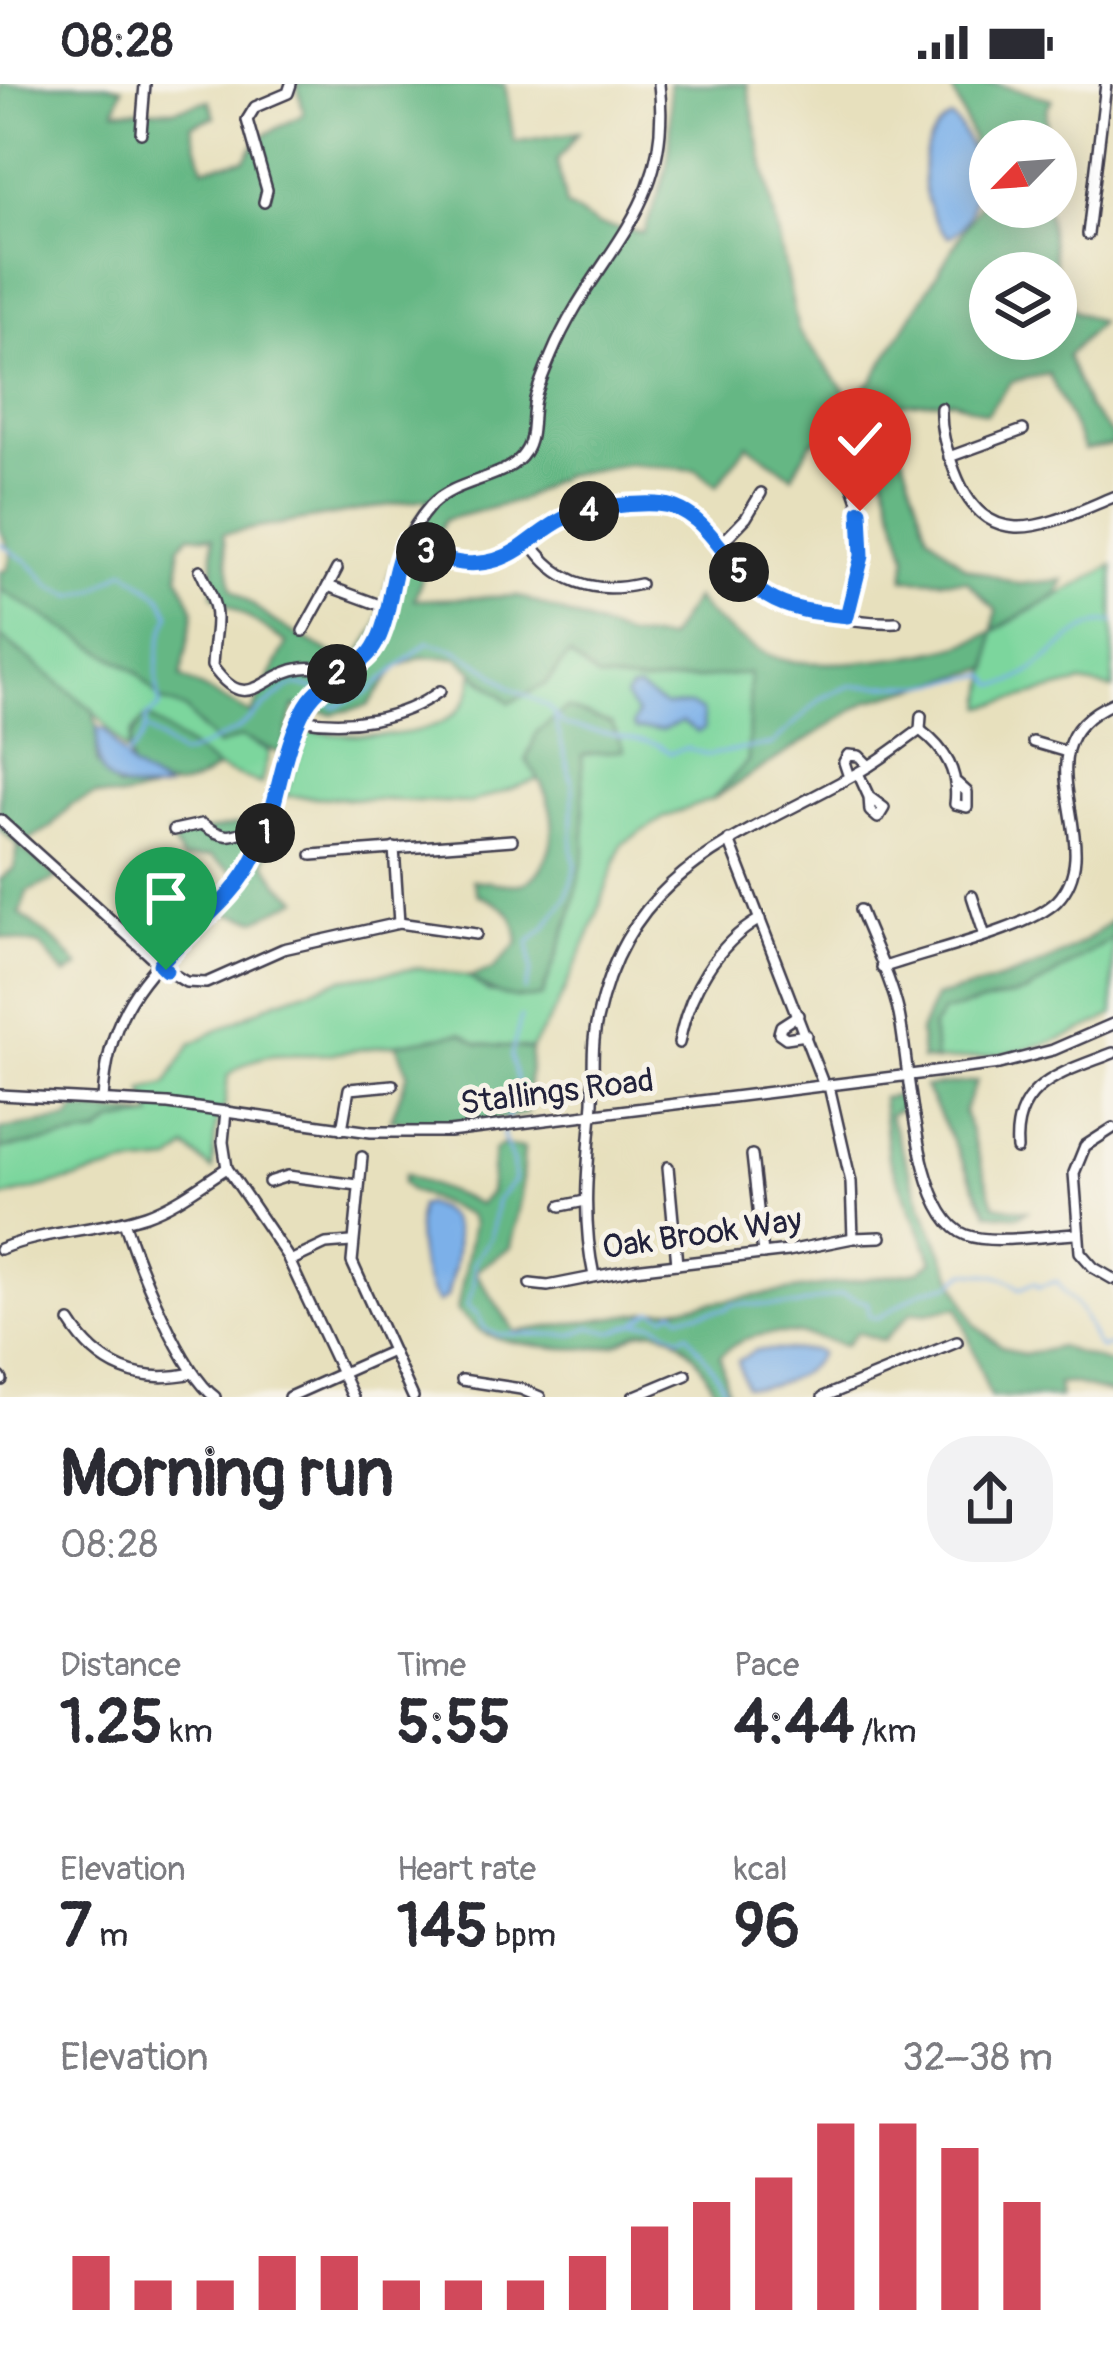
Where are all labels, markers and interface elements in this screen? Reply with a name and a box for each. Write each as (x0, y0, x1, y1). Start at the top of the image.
text: 08:28 (60, 14, 173, 70)
north arrow (969, 120, 1077, 228)
map controls (969, 120, 1077, 360)
button: layers (969, 252, 1077, 360)
pin (809, 388, 911, 511)
icon: check (827, 406, 893, 472)
pin: 4 (559, 481, 619, 541)
text: 4 (579, 490, 599, 531)
pin: 3 (396, 522, 456, 582)
text: 3 (417, 531, 435, 572)
pin: 5 (709, 542, 769, 602)
text: 5 (730, 551, 748, 592)
pin: 2 (307, 644, 367, 704)
text: 2 (328, 653, 346, 694)
pin: 1 (235, 803, 295, 863)
text: 1 (259, 812, 271, 853)
pin (115, 847, 217, 970)
icon: arrive (133, 865, 199, 931)
street label: Stallings Road (458, 1060, 656, 1124)
street label: Oak Brook Way (600, 1200, 804, 1268)
text: Morning run (60, 1433, 394, 1516)
button: share (927, 1436, 1053, 1562)
text: 08:28 (60, 1520, 158, 1569)
text: Distance (60, 1645, 181, 1686)
text: Time (397, 1645, 466, 1686)
text: Pace (734, 1645, 799, 1686)
text: 1.25 (60, 1686, 163, 1761)
text: 5:55 (397, 1686, 511, 1761)
text: 4:44 (734, 1686, 854, 1761)
text: km (163, 1711, 213, 1752)
text: /km (854, 1711, 917, 1752)
text: Elevation (60, 1849, 186, 1890)
text: Heart rate (397, 1849, 536, 1890)
text: kcal (734, 1849, 788, 1890)
text: 7 (60, 1890, 92, 1965)
text: 145 (397, 1890, 488, 1965)
text: 96 (734, 1890, 800, 1965)
text: m (92, 1915, 128, 1956)
text: bpm (488, 1915, 556, 1956)
text: Elevation (60, 2033, 209, 2082)
text: 32–38 m (902, 2033, 1053, 2082)

